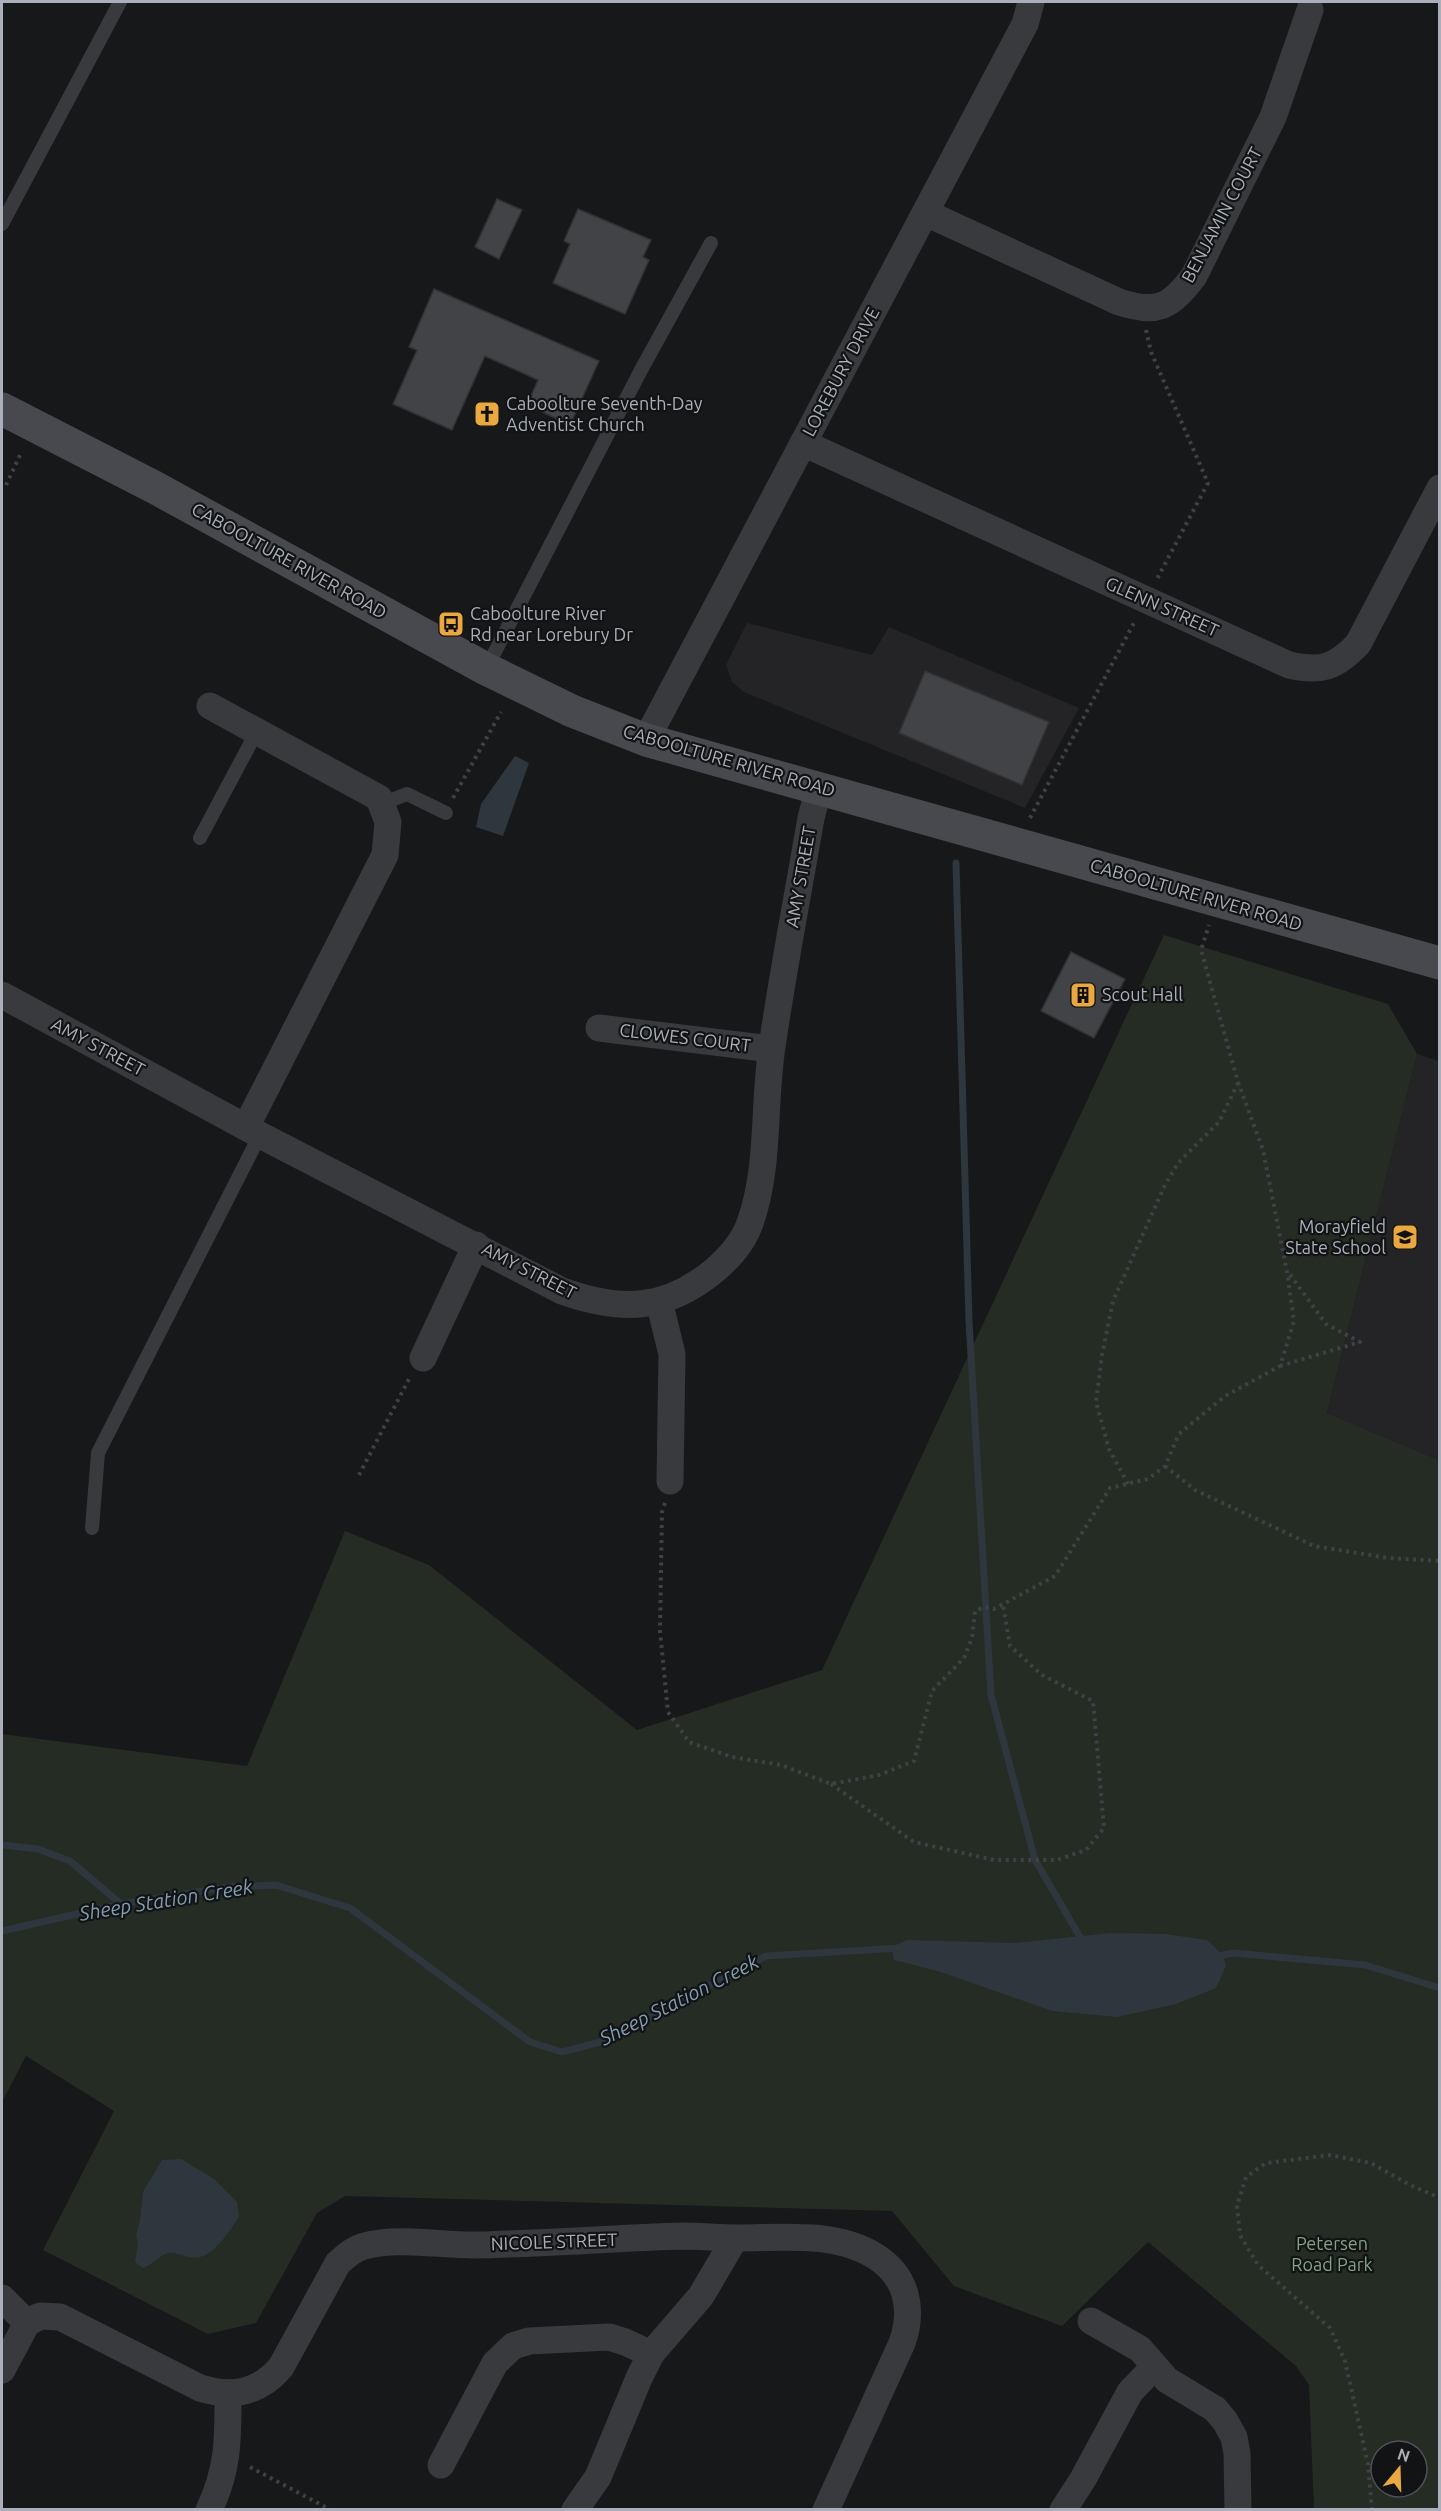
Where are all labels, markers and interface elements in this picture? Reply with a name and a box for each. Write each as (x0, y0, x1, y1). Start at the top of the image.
street label: BENJAMIN COURT (1177, 143, 1265, 286)
street label: LOREBURY DRIVE (798, 304, 883, 439)
place label: Caboolture Seventh-Day Adventist Church (506, 393, 703, 434)
church icon: Caboolture Seventh-Day Adventist Church (472, 399, 502, 429)
street label: CABOOLTURE RIVER ROAD (189, 498, 390, 622)
street label: GLENN STREET (1103, 572, 1222, 640)
place label: Caboolture River Rd near Lorebury Dr (470, 603, 633, 644)
bus stop icon: Caboolture River Rd near Lorebury Dr (436, 609, 466, 639)
street label: CABOOLTURE RIVER ROAD (621, 720, 838, 800)
street label: AMY STREET (781, 825, 819, 929)
street label: CABOOLTURE RIVER ROAD (1088, 854, 1305, 934)
building icon: Scout Hall (1068, 980, 1098, 1010)
place label: Scout Hall (1102, 984, 1183, 1004)
street label: AMY STREET (48, 1013, 149, 1079)
street label: CLOWES COURT (618, 1019, 752, 1055)
place label: Morayfield State School (1285, 1216, 1386, 1257)
school or university icon: Morayfield State School (1390, 1222, 1420, 1252)
street label: AMY STREET (479, 1238, 580, 1302)
water label: Sheep Station Creek (77, 1874, 255, 1925)
water label: Sheep Station Creek (595, 1949, 763, 2050)
street label: NICOLE STREET (490, 2229, 618, 2253)
park label: Petersen Road Park (1291, 2233, 1373, 2274)
north arrow (1369, 2439, 1429, 2499)
text: N (1395, 2444, 1412, 2465)

